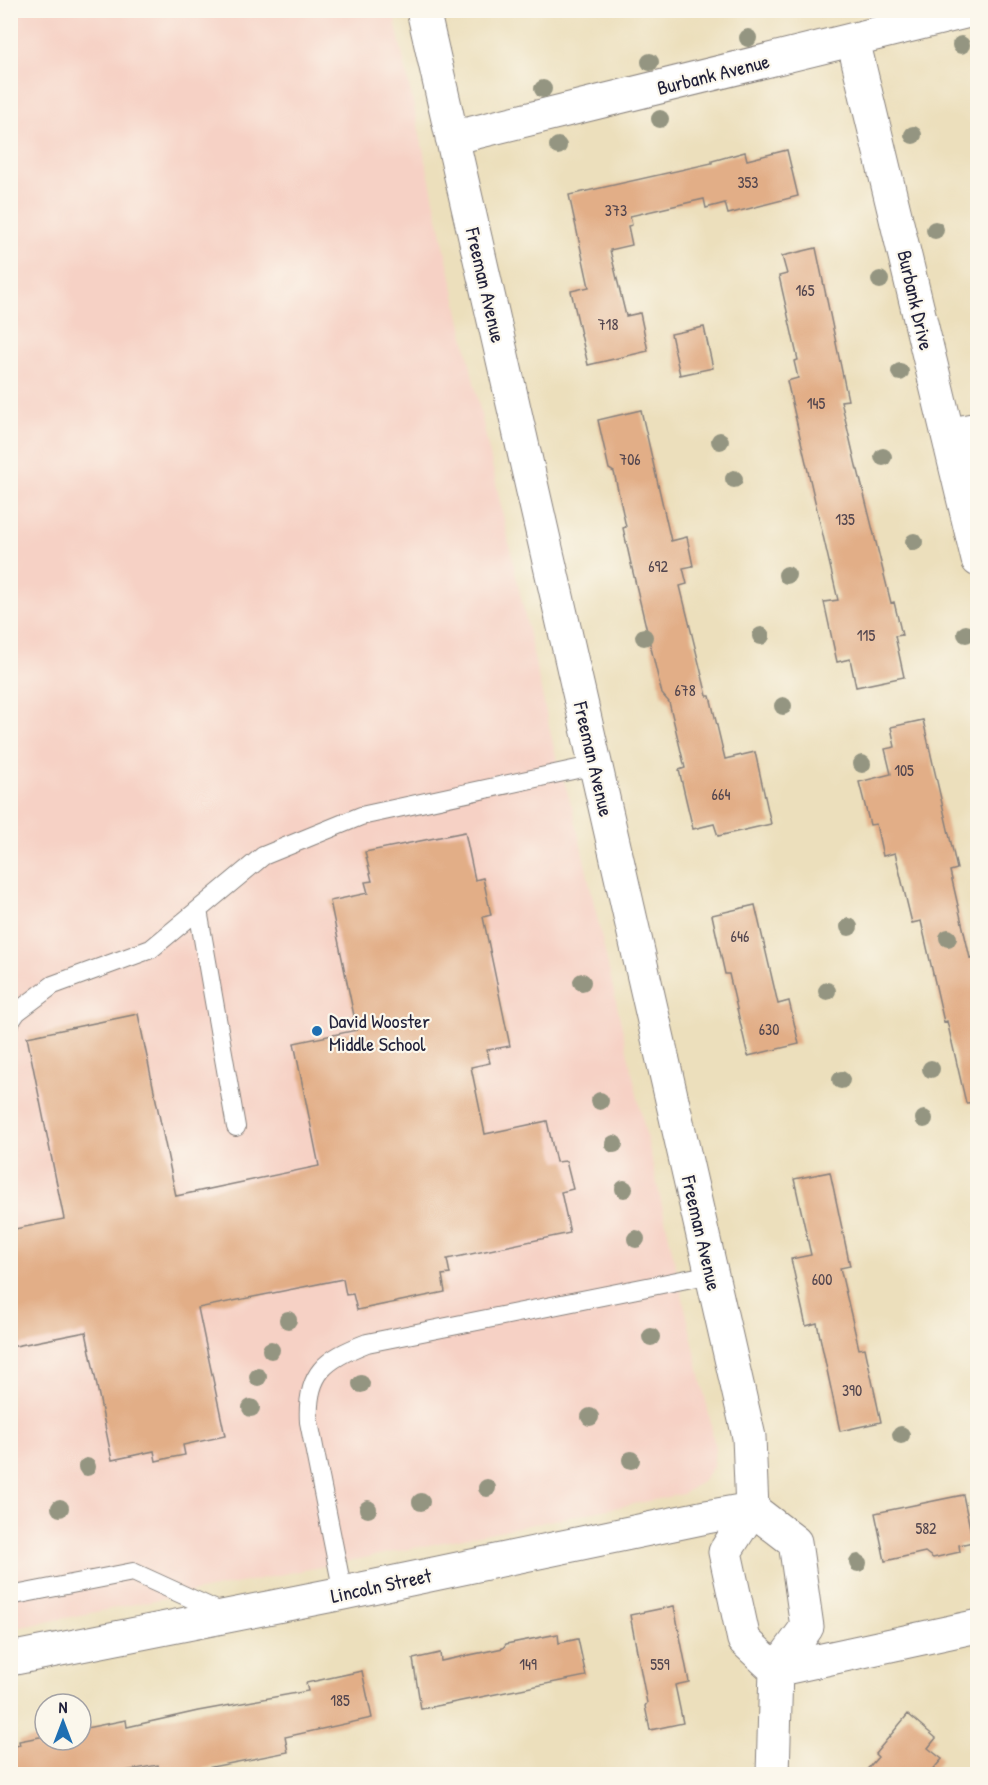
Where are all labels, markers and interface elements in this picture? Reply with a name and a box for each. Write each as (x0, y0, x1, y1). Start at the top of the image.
street label: Burbank Avenue (654, 47, 772, 101)
house number: 353 (737, 171, 759, 193)
house number: 373 (605, 199, 627, 221)
street label: Freeman Avenue (459, 224, 512, 345)
street label: Burbank Drive (891, 248, 941, 353)
house number: 165 (796, 279, 815, 301)
house number: 718 (598, 313, 618, 335)
house number: 145 (807, 392, 826, 414)
house number: 706 (619, 448, 641, 470)
house number: 135 (835, 508, 855, 530)
house number: 692 (648, 555, 668, 577)
house number: 115 (857, 624, 875, 646)
house number: 678 (674, 679, 696, 701)
street label: Freeman Avenue (567, 698, 620, 819)
house number: 105 (894, 759, 914, 781)
house number: 664 (712, 783, 730, 805)
house number: 646 (731, 925, 749, 947)
place label: David Wooster Middle School (329, 1007, 430, 1057)
house number: 630 (759, 1018, 779, 1040)
marker: David Wooster Middle School (310, 1024, 324, 1038)
street label: Freeman Avenue (675, 1172, 728, 1293)
house number: 600 (812, 1268, 832, 1290)
house number: 390 (842, 1379, 862, 1401)
house number: 582 (915, 1517, 937, 1539)
street label: Lincoln Street (328, 1561, 435, 1609)
house number: 149 (519, 1653, 537, 1675)
house number: 559 (650, 1653, 670, 1675)
house number: 185 (330, 1689, 350, 1711)
north arrow (33, 1692, 93, 1752)
text: N (59, 1696, 68, 1718)

